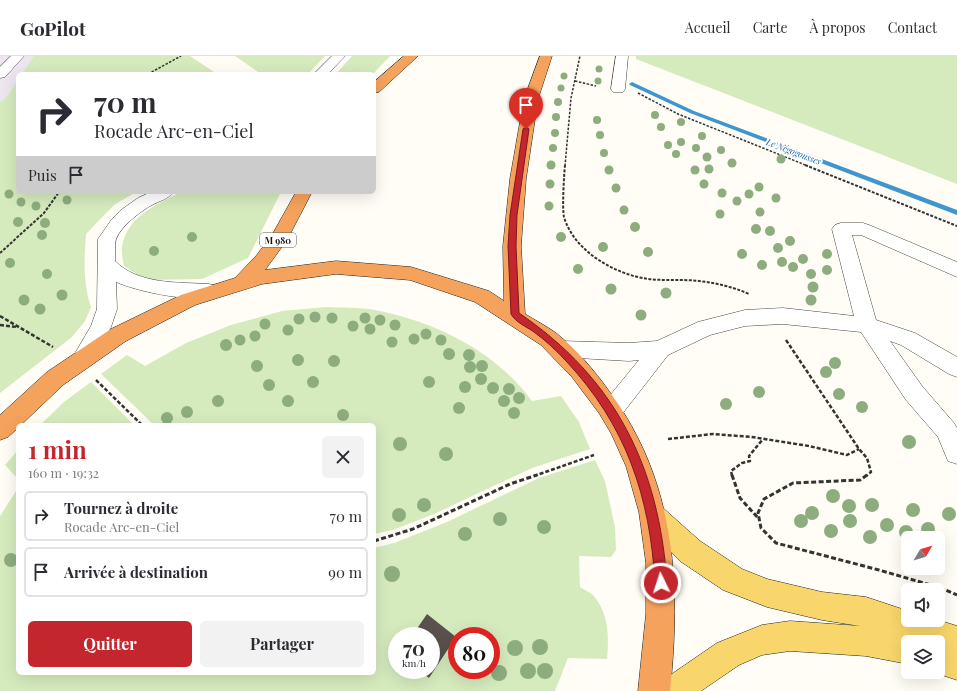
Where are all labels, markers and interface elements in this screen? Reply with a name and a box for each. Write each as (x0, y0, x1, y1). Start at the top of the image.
text: GoPilot (20, 15, 86, 41)
text: Accueil (685, 18, 731, 37)
text: Carte (753, 18, 788, 37)
text: À propos (810, 18, 866, 37)
text: Contact (888, 18, 937, 37)
text: 70 m (94, 83, 157, 120)
icon: right (28, 88, 80, 140)
pin (509, 88, 543, 129)
icon: arrive (515, 94, 537, 116)
text: Rocade Arc-en-Ciel (94, 119, 254, 143)
water label: Le Négogousses (764, 135, 824, 167)
icon: arrive (65, 164, 87, 186)
text: Puis (28, 165, 57, 185)
road number: M 980 (260, 233, 296, 247)
text: 1 min (28, 433, 87, 465)
button: close (322, 436, 364, 478)
text: 160 m · 19:32 (28, 464, 99, 481)
text: Tournez à droite (64, 498, 178, 518)
icon: right (30, 505, 52, 527)
text: 70 m (330, 506, 362, 526)
text: Rocade Arc-en-Ciel (64, 518, 179, 535)
north arrow (901, 531, 945, 575)
map controls (901, 531, 945, 679)
icon: arrive (30, 561, 52, 583)
text: Arrivée à destination (64, 562, 208, 582)
text: 90 m (328, 562, 362, 582)
position arrow (640, 562, 682, 604)
button: sound (901, 583, 945, 627)
button: Quitter (28, 621, 192, 667)
button: Partager (200, 621, 364, 667)
speed limit sign: 80 (448, 627, 500, 679)
text: 70 (403, 634, 425, 661)
button: layers (901, 635, 945, 679)
text: km/h (402, 656, 426, 670)

